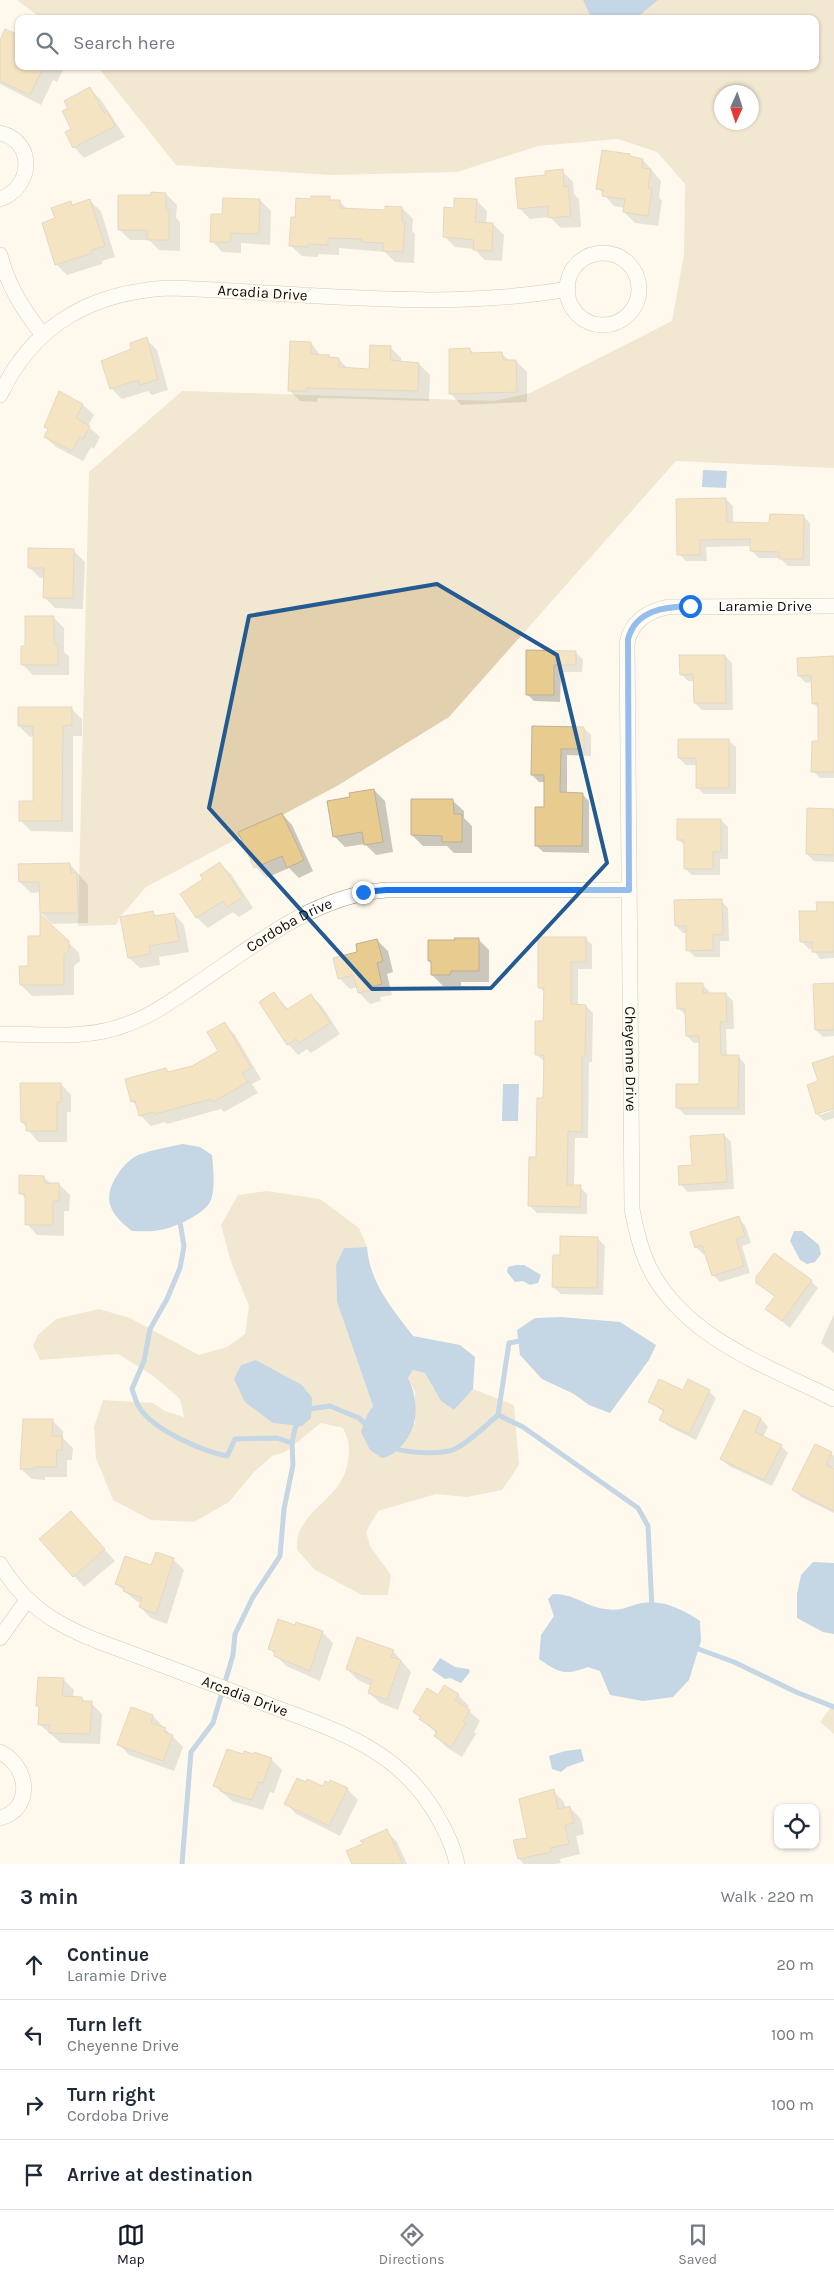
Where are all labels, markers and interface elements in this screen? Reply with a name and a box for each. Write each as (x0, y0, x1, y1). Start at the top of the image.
search box (15, 15, 819, 70)
icon: search (33, 29, 61, 57)
text: Search here (73, 32, 175, 54)
north arrow (714, 85, 759, 130)
street label: Arcadia Drive (217, 281, 308, 304)
route start (679, 595, 702, 618)
street label: Laramie Drive (718, 597, 812, 615)
route end (352, 881, 375, 904)
street label: Cordoba Drive (243, 894, 335, 956)
street label: Cheyenne Drive (621, 1006, 640, 1111)
street label: Arcadia Drive (199, 1672, 290, 1720)
map controls (774, 1804, 819, 1849)
button: locate (774, 1804, 819, 1849)
text: 3 min (20, 1885, 78, 1909)
text: Walk · 220 m (721, 1887, 814, 1906)
text: Continue (67, 1944, 149, 1966)
icon: ahead (20, 1951, 48, 1979)
text: 20 m (776, 1955, 814, 1974)
text: Laramie Drive (67, 1966, 167, 1985)
text: Turn left (67, 2014, 142, 2036)
icon: left (20, 2021, 48, 2049)
text: 100 m (771, 2025, 814, 2044)
text: Cheyenne Drive (67, 2036, 179, 2055)
text: Turn right (67, 2084, 156, 2106)
icon: right (20, 2091, 48, 2119)
text: 100 m (771, 2095, 814, 2114)
text: Cordoba Drive (67, 2106, 169, 2125)
icon: arrive (20, 2161, 48, 2189)
text: Arrive at destination (67, 2164, 253, 2186)
tab: Map (117, 2221, 145, 2268)
tab: Directions (379, 2221, 445, 2268)
tab: Saved (678, 2221, 717, 2268)

